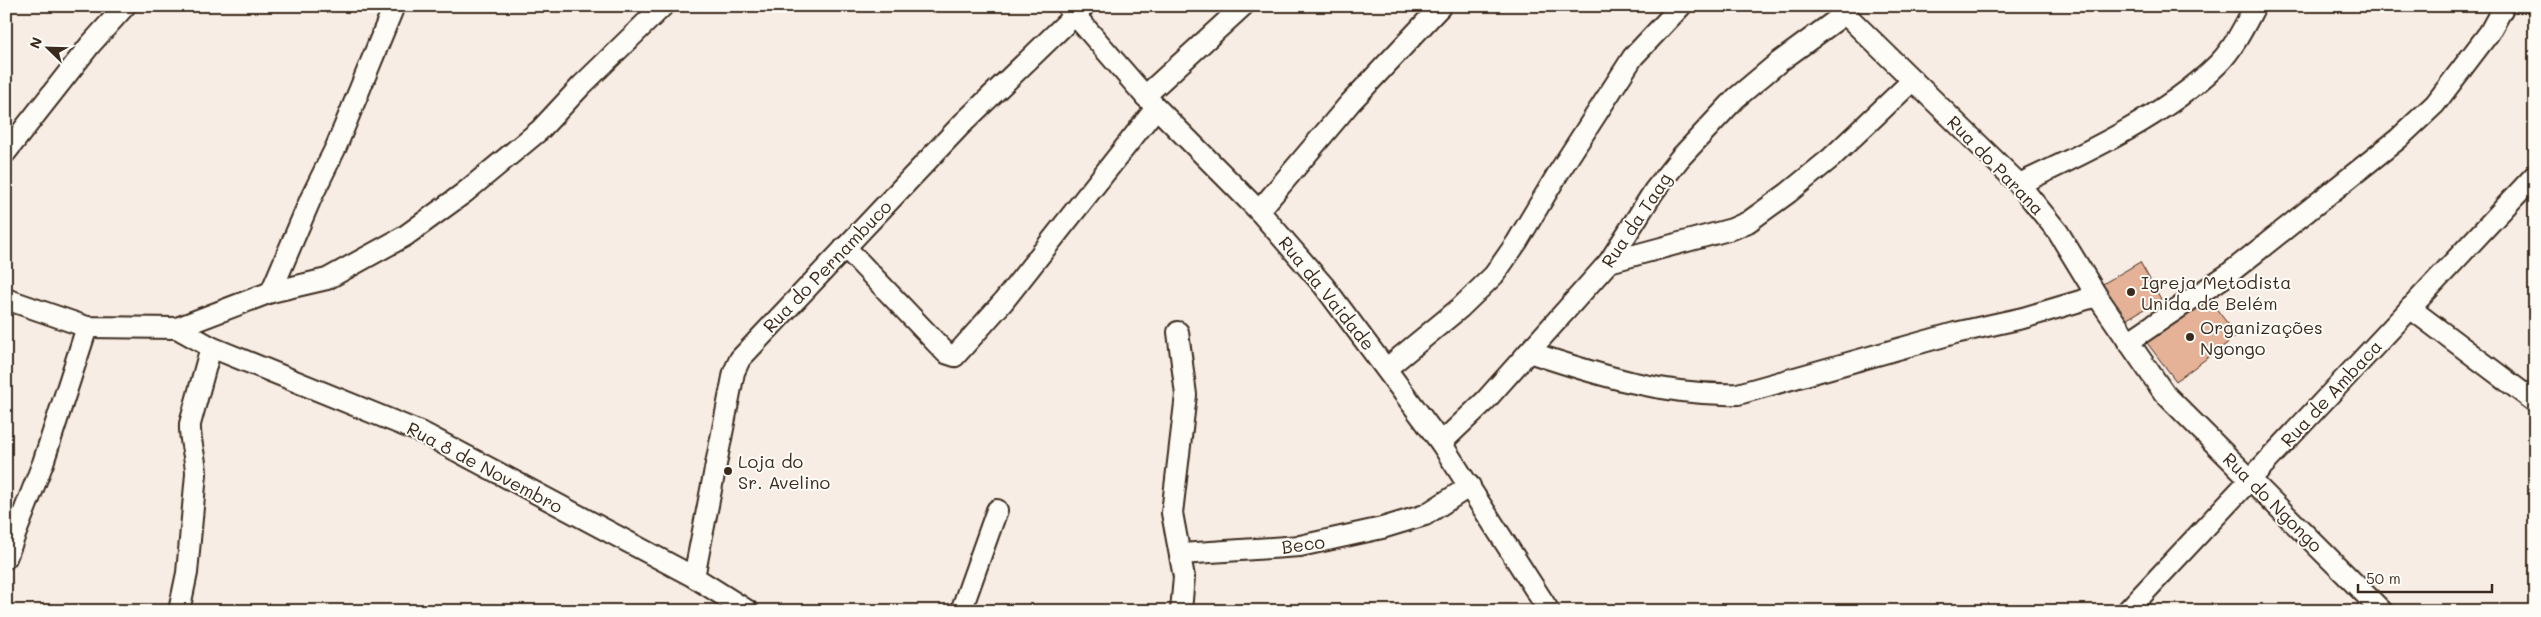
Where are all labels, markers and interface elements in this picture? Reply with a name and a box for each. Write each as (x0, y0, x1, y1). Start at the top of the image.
north arrow (22, 22, 72, 72)
text: N (25, 34, 46, 51)
street label: Rua do Parana (1942, 110, 2050, 220)
street label: Rua da Taag (1595, 168, 1677, 272)
street label: Rua do Pernambuco (757, 194, 897, 337)
street label: Rua da Vaidade (1274, 231, 1380, 355)
place label: Igreja Metodista Unida de Belém (2141, 270, 2291, 315)
marker: Igreja Metodista Unida de Belém (2125, 286, 2137, 298)
place label: Organizações Ngongo (2200, 315, 2323, 360)
marker: Organizações Ngongo (2184, 331, 2196, 343)
street label: Rua de Ambaca (2275, 334, 2387, 452)
street label: Rua 8 de Novembro (403, 416, 568, 518)
street label: Rua do Ngongo (2218, 447, 2328, 557)
place label: Loja do Sr. Avelino (738, 449, 831, 494)
marker: Loja do Sr. Avelino (722, 465, 734, 477)
street label: Beco (1280, 529, 1327, 559)
scale bar (2358, 562, 2492, 594)
text: 50 m (2366, 568, 2401, 588)

